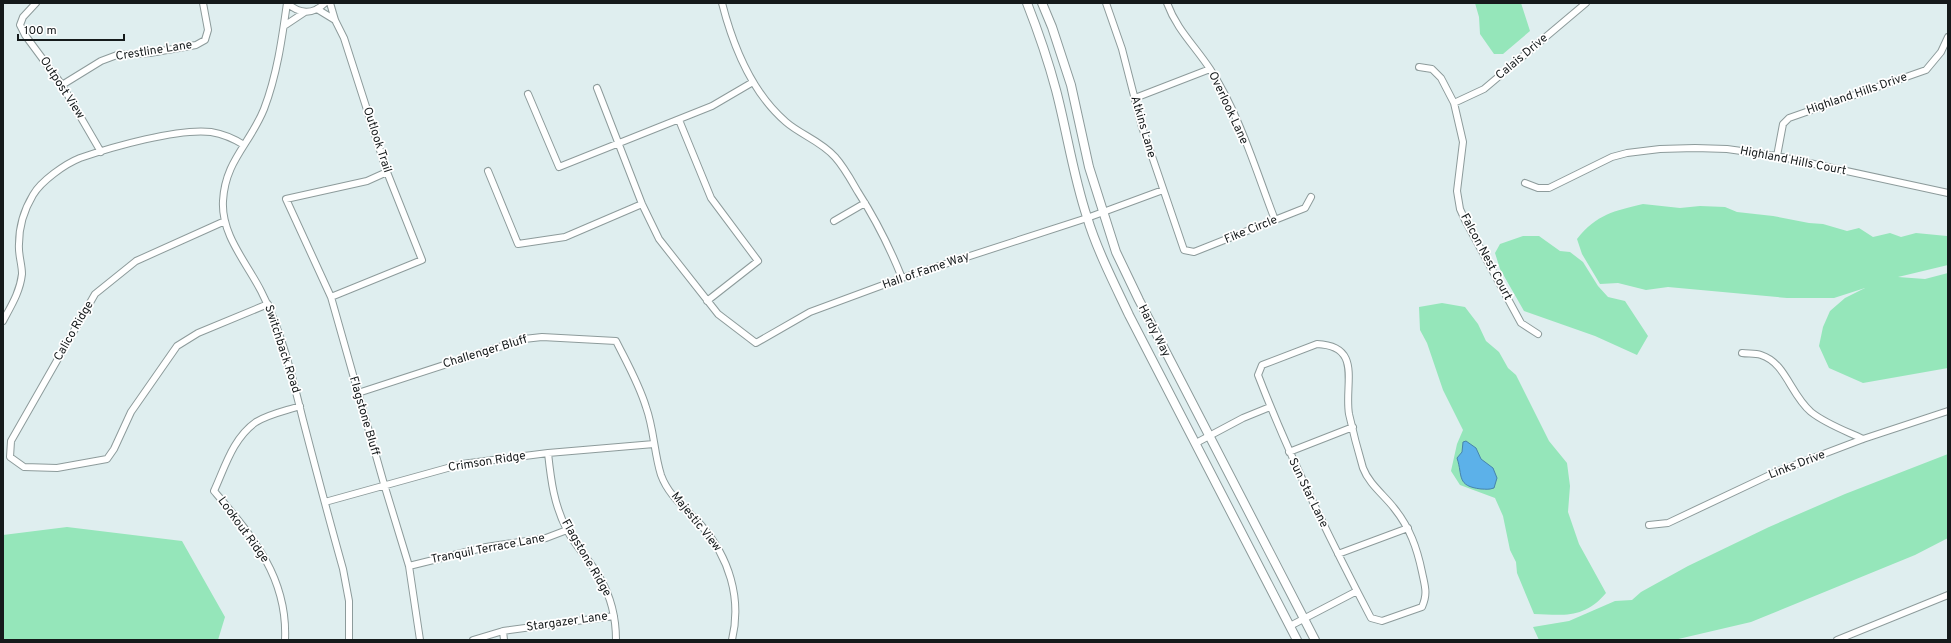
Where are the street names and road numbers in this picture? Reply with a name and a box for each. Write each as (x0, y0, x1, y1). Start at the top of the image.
street label: Calais Drive (1493, 30, 1551, 84)
street label: Crestline Lane (115, 37, 193, 65)
street label: Outpost View (36, 54, 88, 123)
street label: Overlook Lane (1204, 69, 1252, 147)
street label: Highland Hills Drive (1804, 69, 1910, 119)
street label: Atkins Lane (1127, 94, 1159, 160)
street label: Outlook Trail (359, 105, 395, 175)
street label: Highland Hills Court (1738, 143, 1848, 179)
street label: Falcon Nest Court (1456, 211, 1516, 303)
street label: Fike Circle (1222, 212, 1280, 248)
street label: Hall of Fame Way (880, 249, 972, 293)
street label: Calico Ridge (50, 298, 98, 364)
street label: Hardy Way (1134, 302, 1174, 360)
street label: Switchback Road (260, 303, 304, 395)
street label: Challenger Bluff (441, 332, 529, 372)
street label: Flagstone Bluff (345, 374, 383, 458)
street label: Links Drive (1766, 447, 1828, 483)
street label: Crimson Ridge (447, 448, 527, 476)
street label: Sun Star Lane (1284, 456, 1332, 530)
street label: Majestic View (667, 489, 725, 555)
street label: Lookout Ridge (214, 494, 272, 566)
street label: Flagstone Ridge (557, 516, 615, 600)
street label: Tranquil Terrace Lane (430, 530, 546, 568)
street label: Stargazer Lane (525, 608, 609, 636)

